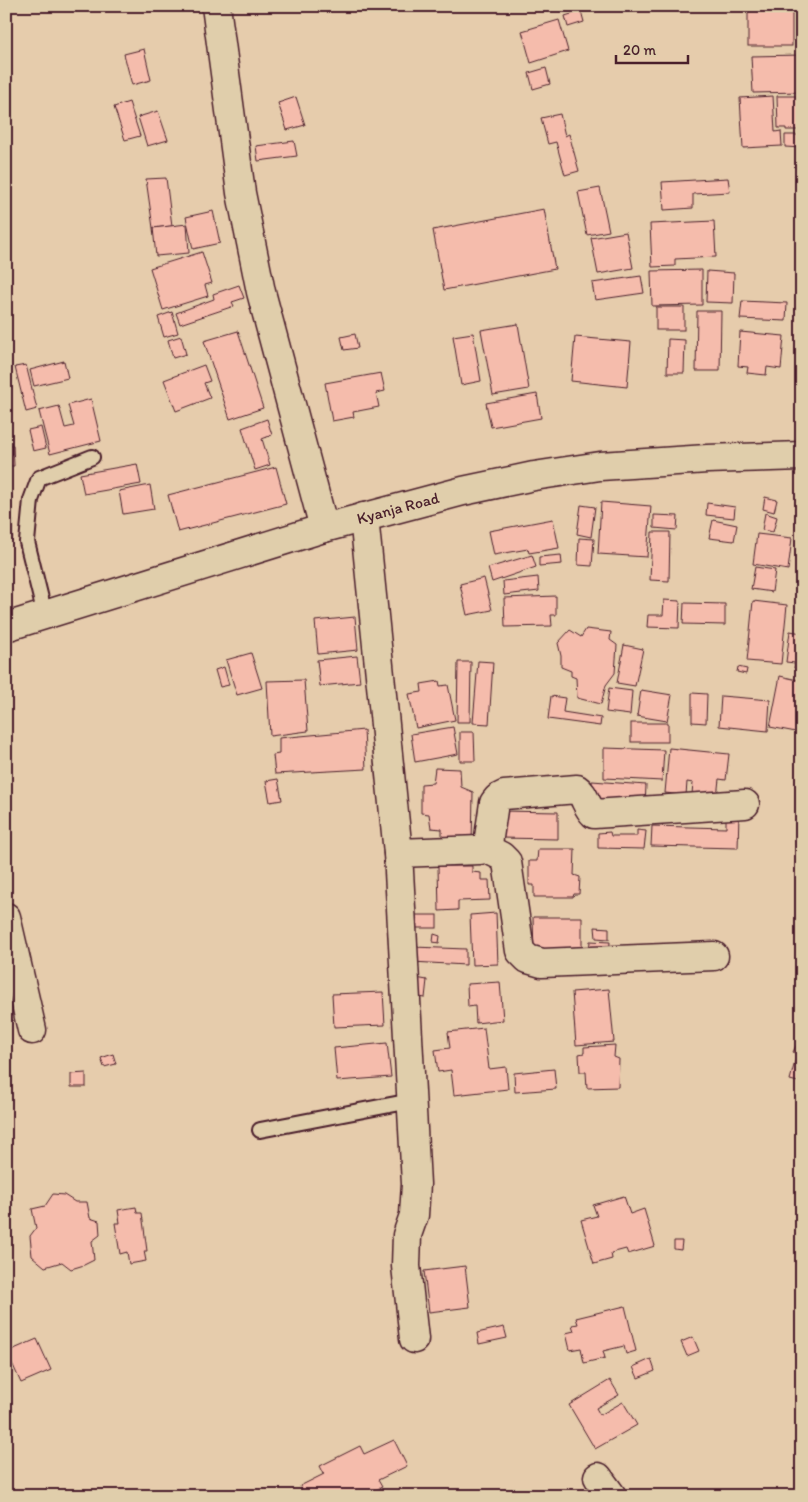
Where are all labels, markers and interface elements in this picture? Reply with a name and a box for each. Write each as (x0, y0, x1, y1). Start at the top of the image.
scale bar (616, 32, 688, 64)
text: 20 m (623, 41, 657, 59)
street label: Kyanja Road (355, 488, 442, 528)

